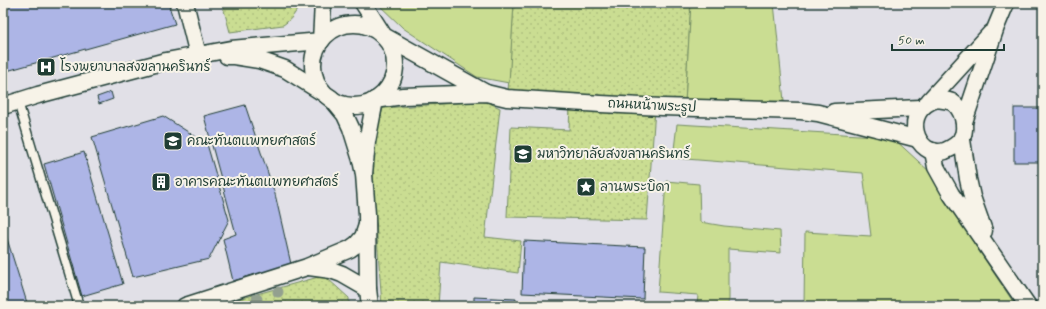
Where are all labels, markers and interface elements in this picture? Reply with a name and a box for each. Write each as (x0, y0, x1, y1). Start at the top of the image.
scale bar (892, 26, 1004, 52)
text: 50 m (898, 33, 925, 49)
hospital icon: โรงพยาบาลสงขลานครินทร์ (35, 56, 57, 78)
place label: โรงพยาบาลสงขลานครินทร์ (60, 57, 211, 76)
street label: ถนนหน้าพระรูป (607, 94, 697, 117)
school or university icon: คณะทันตแพทยศาสตร์ (162, 130, 184, 152)
place label: คณะทันตแพทยศาสตร์ (187, 131, 316, 150)
school or university icon: มหาวิทยาลัยสงขลานครินทร์ (512, 143, 534, 165)
place label: มหาวิทยาลัยสงขลานครินทร์ (537, 144, 690, 163)
building icon: อาคารคณะทันตแพทยศาสตร์ (150, 171, 172, 193)
place label: อาคารคณะทันตแพทยศาสตร์ (175, 172, 339, 191)
place icon: ลานพระบิดา (575, 176, 597, 198)
place label: ลานพระบิดา (600, 179, 670, 196)

